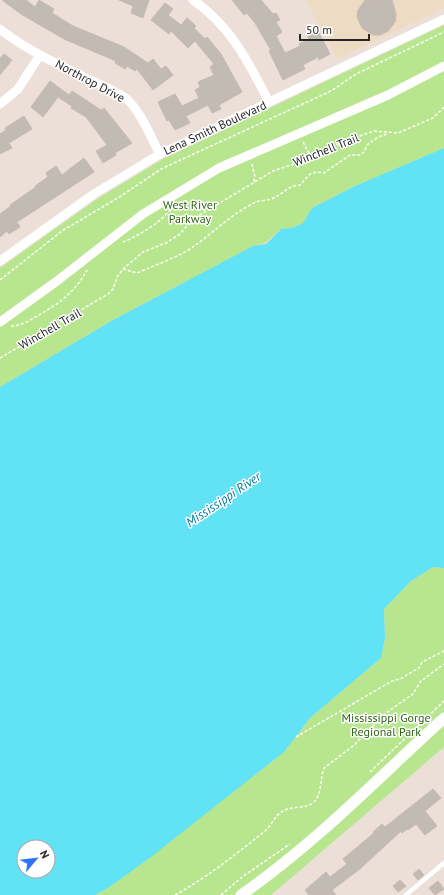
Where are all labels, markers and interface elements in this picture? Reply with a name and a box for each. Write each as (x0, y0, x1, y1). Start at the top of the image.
scale bar (300, 16, 369, 42)
text: 50 m (306, 22, 332, 37)
street label: Northrop Drive (53, 56, 128, 105)
street label: Lena Smith Boulevard (161, 97, 269, 158)
street label: Winchell Trail (291, 129, 361, 170)
park label: West River Parkway (163, 197, 217, 226)
street label: Winchell Trail (16, 304, 84, 353)
water label: Mississippi River (182, 468, 265, 531)
park label: Mississippi Gorge Regional Park (341, 710, 431, 739)
north arrow (16, 839, 56, 879)
text: N (37, 848, 53, 861)

